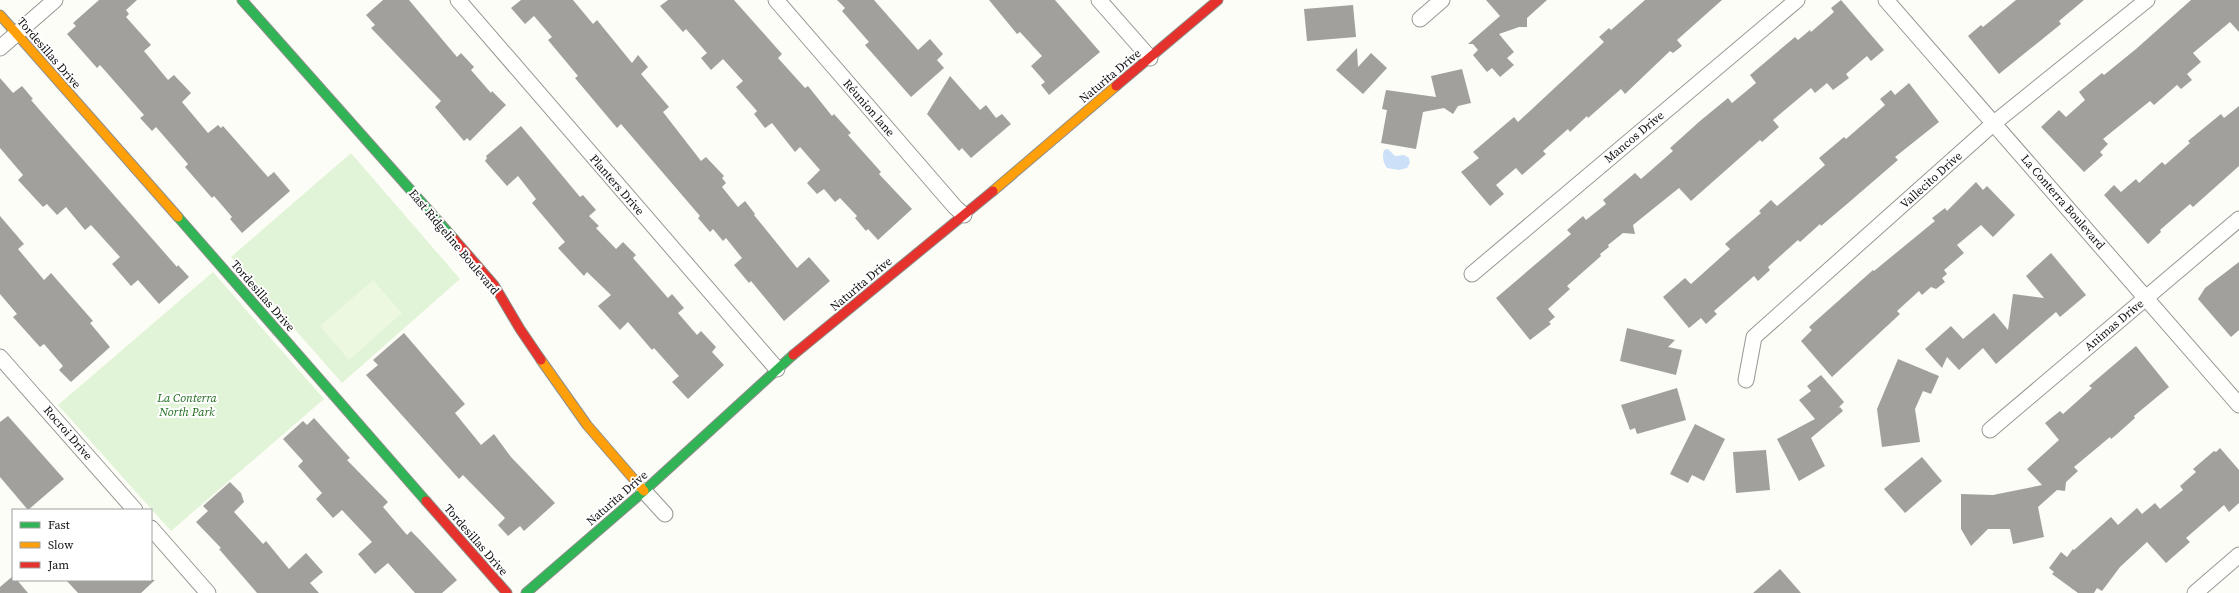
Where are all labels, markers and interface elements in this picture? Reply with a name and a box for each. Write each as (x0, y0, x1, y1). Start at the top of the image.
street label: Tordesillas Drive (14, 14, 84, 92)
street label: Naturita Drive (1076, 45, 1144, 107)
street label: Réunion lane (840, 76, 898, 140)
street label: Mancos Drive (1601, 107, 1667, 167)
street label: Vallecito Drive (1897, 148, 1965, 212)
street label: Planters Drive (586, 151, 648, 219)
street label: La Conterra Boulevard (2017, 151, 2109, 253)
street label: East Ridgeline Boulevard (405, 186, 503, 298)
street label: Naturita Drive (827, 253, 895, 315)
street label: Tordesillas Drive (228, 257, 298, 335)
street label: Animas Drive (2081, 296, 2147, 354)
park label: La Conterra North Park (156, 390, 218, 420)
street label: Rocroi Drive (40, 402, 96, 464)
street label: Naturita Drive (583, 467, 651, 529)
street label: Tordesillas Drive (441, 501, 511, 579)
legend (12, 509, 152, 581)
text: Fast (48, 517, 70, 533)
text: Slow (48, 537, 74, 553)
text: Jam (47, 557, 69, 573)

